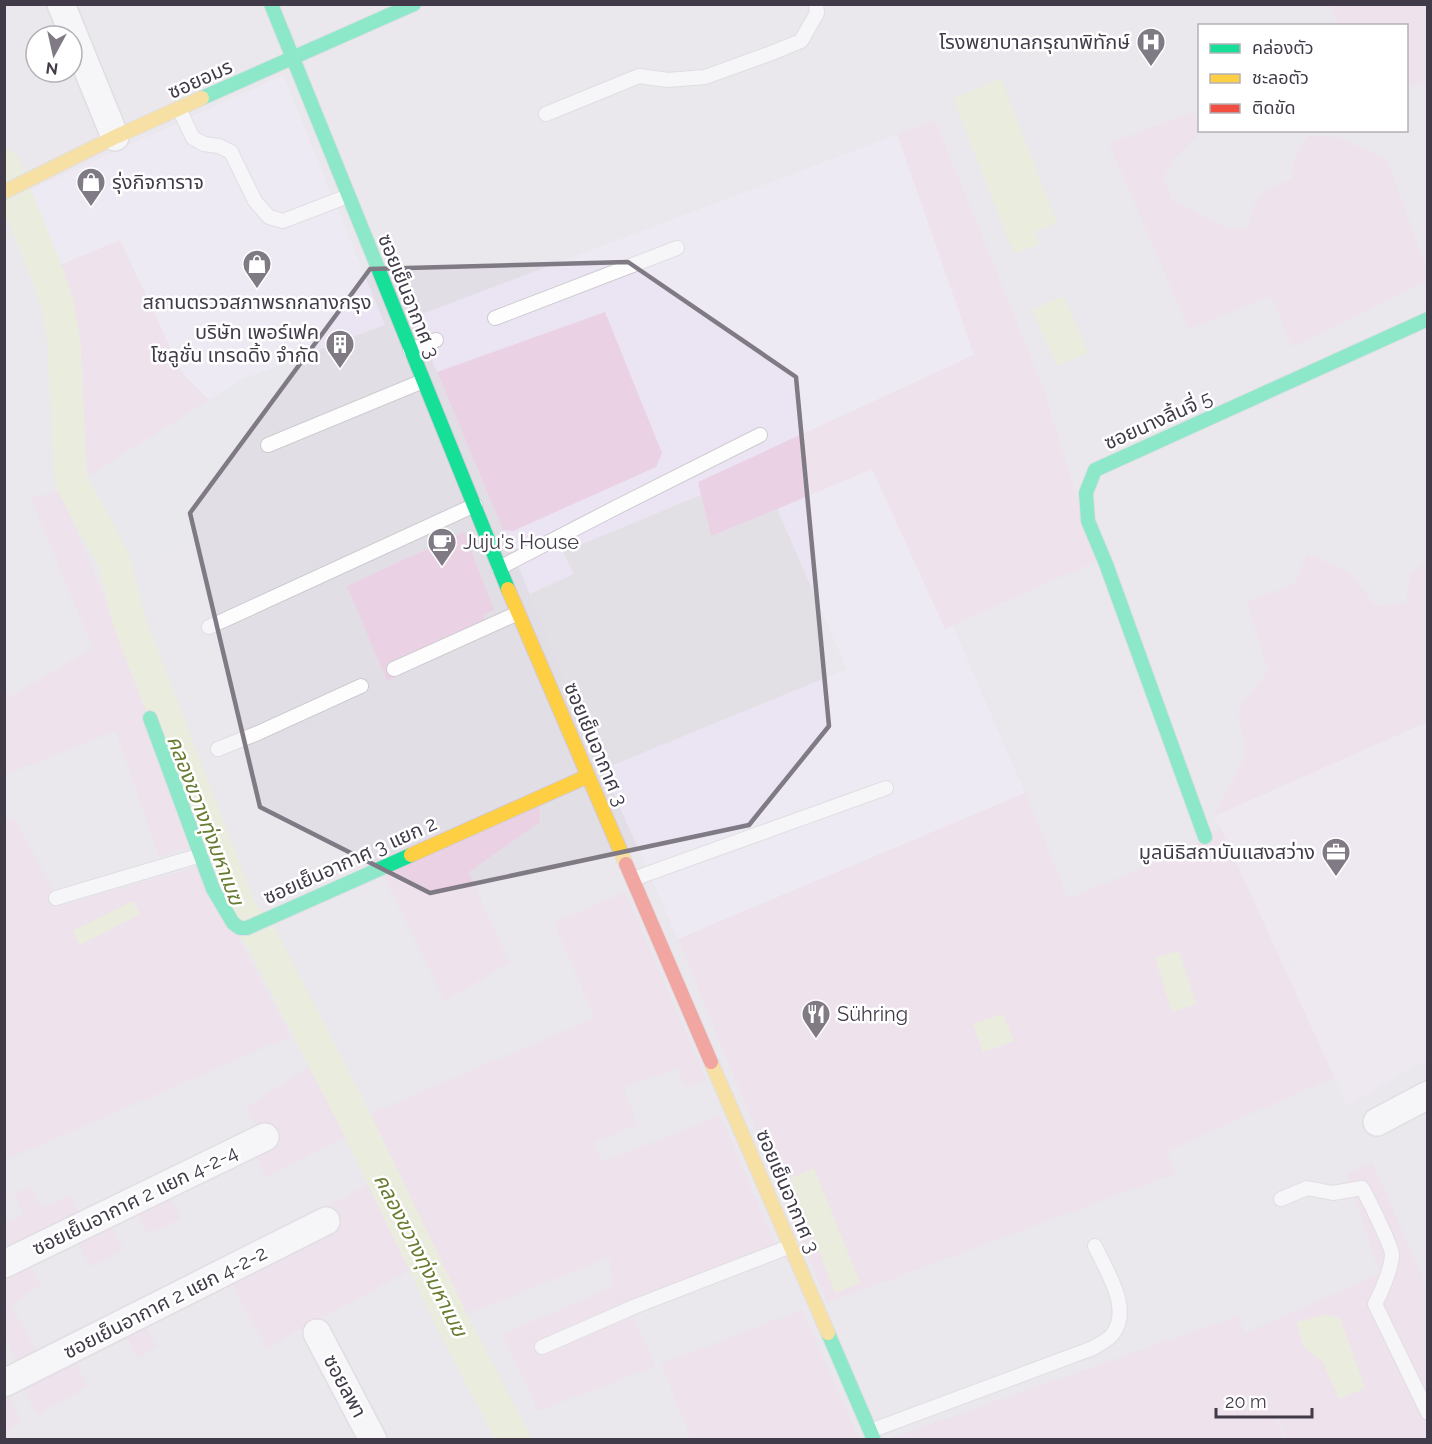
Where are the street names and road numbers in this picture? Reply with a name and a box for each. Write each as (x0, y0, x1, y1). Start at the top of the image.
street label: ซอยอมร (164, 54, 236, 104)
street label: ซอยเย็นอากาศ 3 (373, 230, 445, 362)
street label: ซอยนางลิ้นจี่ 5 (1099, 384, 1216, 455)
street label: ซอยเย็นอากาศ 3 (559, 679, 633, 809)
street label: ซอยเย็นอากาศ 3 แยก 2 (260, 811, 440, 909)
street label: ซอยเย็นอากาศ 3 (751, 1126, 825, 1256)
street label: ซอยเย็นอากาศ 2 แยก 4-2-4 (28, 1140, 242, 1260)
street label: ซอยเย็นอากาศ 2 แยก 4-2-2 (59, 1240, 271, 1364)
street label: ซอยลพา (318, 1350, 372, 1422)

